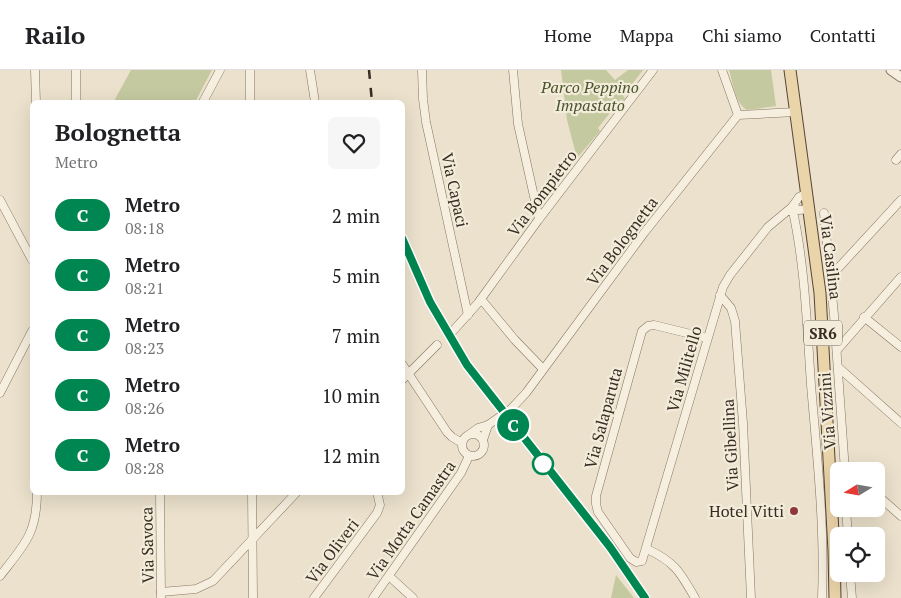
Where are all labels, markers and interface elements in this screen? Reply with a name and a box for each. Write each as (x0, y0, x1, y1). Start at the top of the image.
text: Railo (25, 19, 85, 51)
text: Home (544, 23, 592, 47)
text: Mappa (620, 23, 674, 47)
text: Chi siamo (702, 23, 782, 47)
text: Contatti (810, 23, 876, 47)
park label: Parco Peppino Impastato (540, 76, 639, 116)
text: Bolognetta (55, 116, 181, 148)
button: heart (328, 117, 380, 169)
street label: Via Bompietro (502, 145, 582, 241)
text: Metro (55, 151, 98, 173)
street label: Via Capaci (436, 151, 474, 229)
text: Metro (125, 192, 180, 217)
street label: Via Bolognetta (581, 192, 663, 290)
text: C (77, 203, 88, 227)
text: 2 min (332, 203, 380, 228)
street label: Via Casilina (815, 213, 847, 301)
text: 08:18 (125, 217, 164, 239)
text: Metro (125, 252, 180, 277)
text: C (77, 263, 88, 287)
text: 5 min (332, 263, 380, 288)
text: 08:21 (125, 277, 164, 299)
text: Metro (125, 312, 180, 337)
road number: SR6 (804, 320, 842, 346)
text: C (77, 323, 88, 347)
text: 7 min (332, 323, 380, 348)
street label: Via Militello (661, 323, 707, 415)
text: 08:23 (125, 337, 164, 359)
street label: Via Salaparuta (579, 365, 627, 471)
street label: Via Vizzini (813, 371, 841, 450)
text: Metro (125, 372, 180, 397)
text: C (77, 383, 88, 407)
text: 10 min (322, 383, 380, 408)
text: 08:26 (125, 397, 164, 419)
street label: Via Gibellina (717, 398, 743, 492)
line badge: C (497, 409, 529, 441)
text: C (507, 413, 519, 437)
text: Metro (125, 432, 180, 457)
text: C (77, 443, 88, 467)
text: 12 min (322, 443, 380, 468)
unlabelled marker (532, 453, 554, 475)
street label: Via Motta Camastra (361, 456, 461, 584)
text: 08:28 (125, 457, 164, 479)
north arrow (830, 462, 885, 518)
map controls (830, 462, 885, 582)
place label: Hotel Vitti (709, 500, 784, 522)
marker: Hotel Vitti (788, 505, 800, 517)
street label: Via Savoca (135, 507, 159, 583)
street label: Via Oliveri (300, 514, 364, 588)
button: locate (830, 527, 885, 582)

